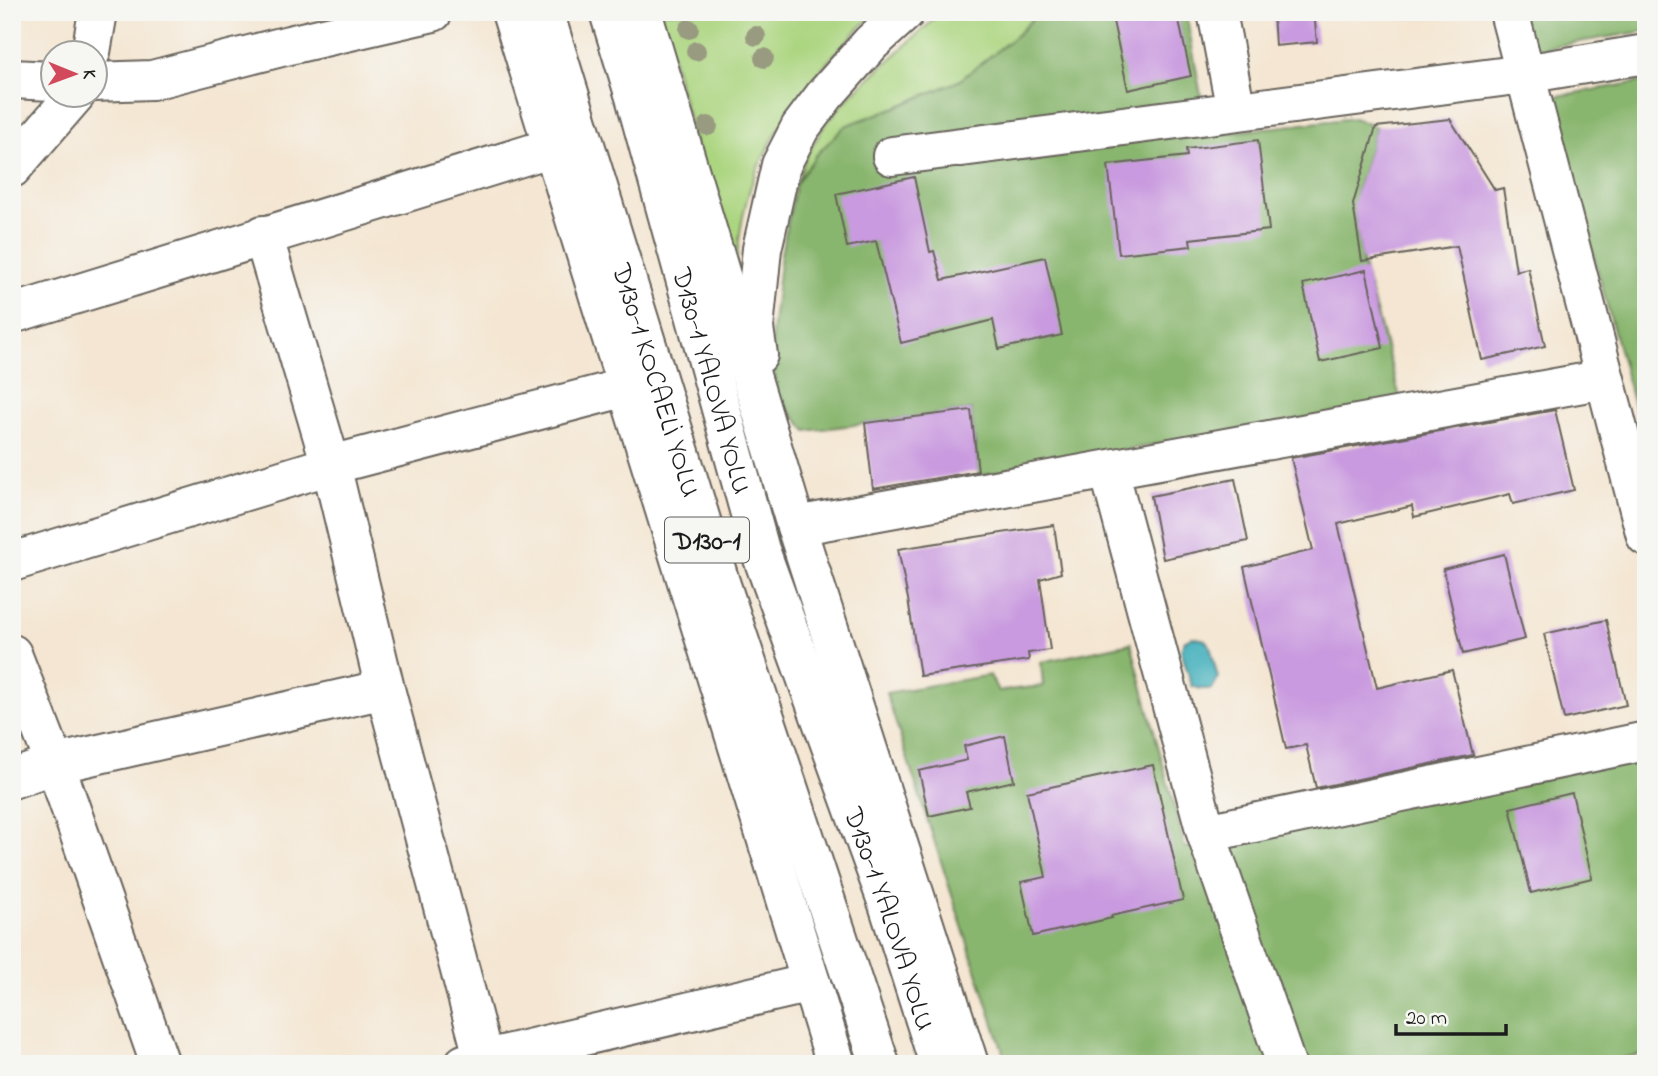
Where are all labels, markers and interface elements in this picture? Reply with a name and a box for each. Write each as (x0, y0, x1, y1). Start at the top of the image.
north arrow (38, 38, 108, 108)
text: K (75, 69, 102, 80)
street label: D130-1 KOCAELİ YOLU (599, 258, 710, 503)
street label: D130-1 YALOVA YOLU (659, 263, 761, 499)
road number: D130-1 (665, 518, 749, 562)
street label: D130-1 YALOVA YOLU (830, 801, 944, 1036)
scale bar (1396, 992, 1506, 1036)
text: 20 m (1406, 1004, 1447, 1034)

